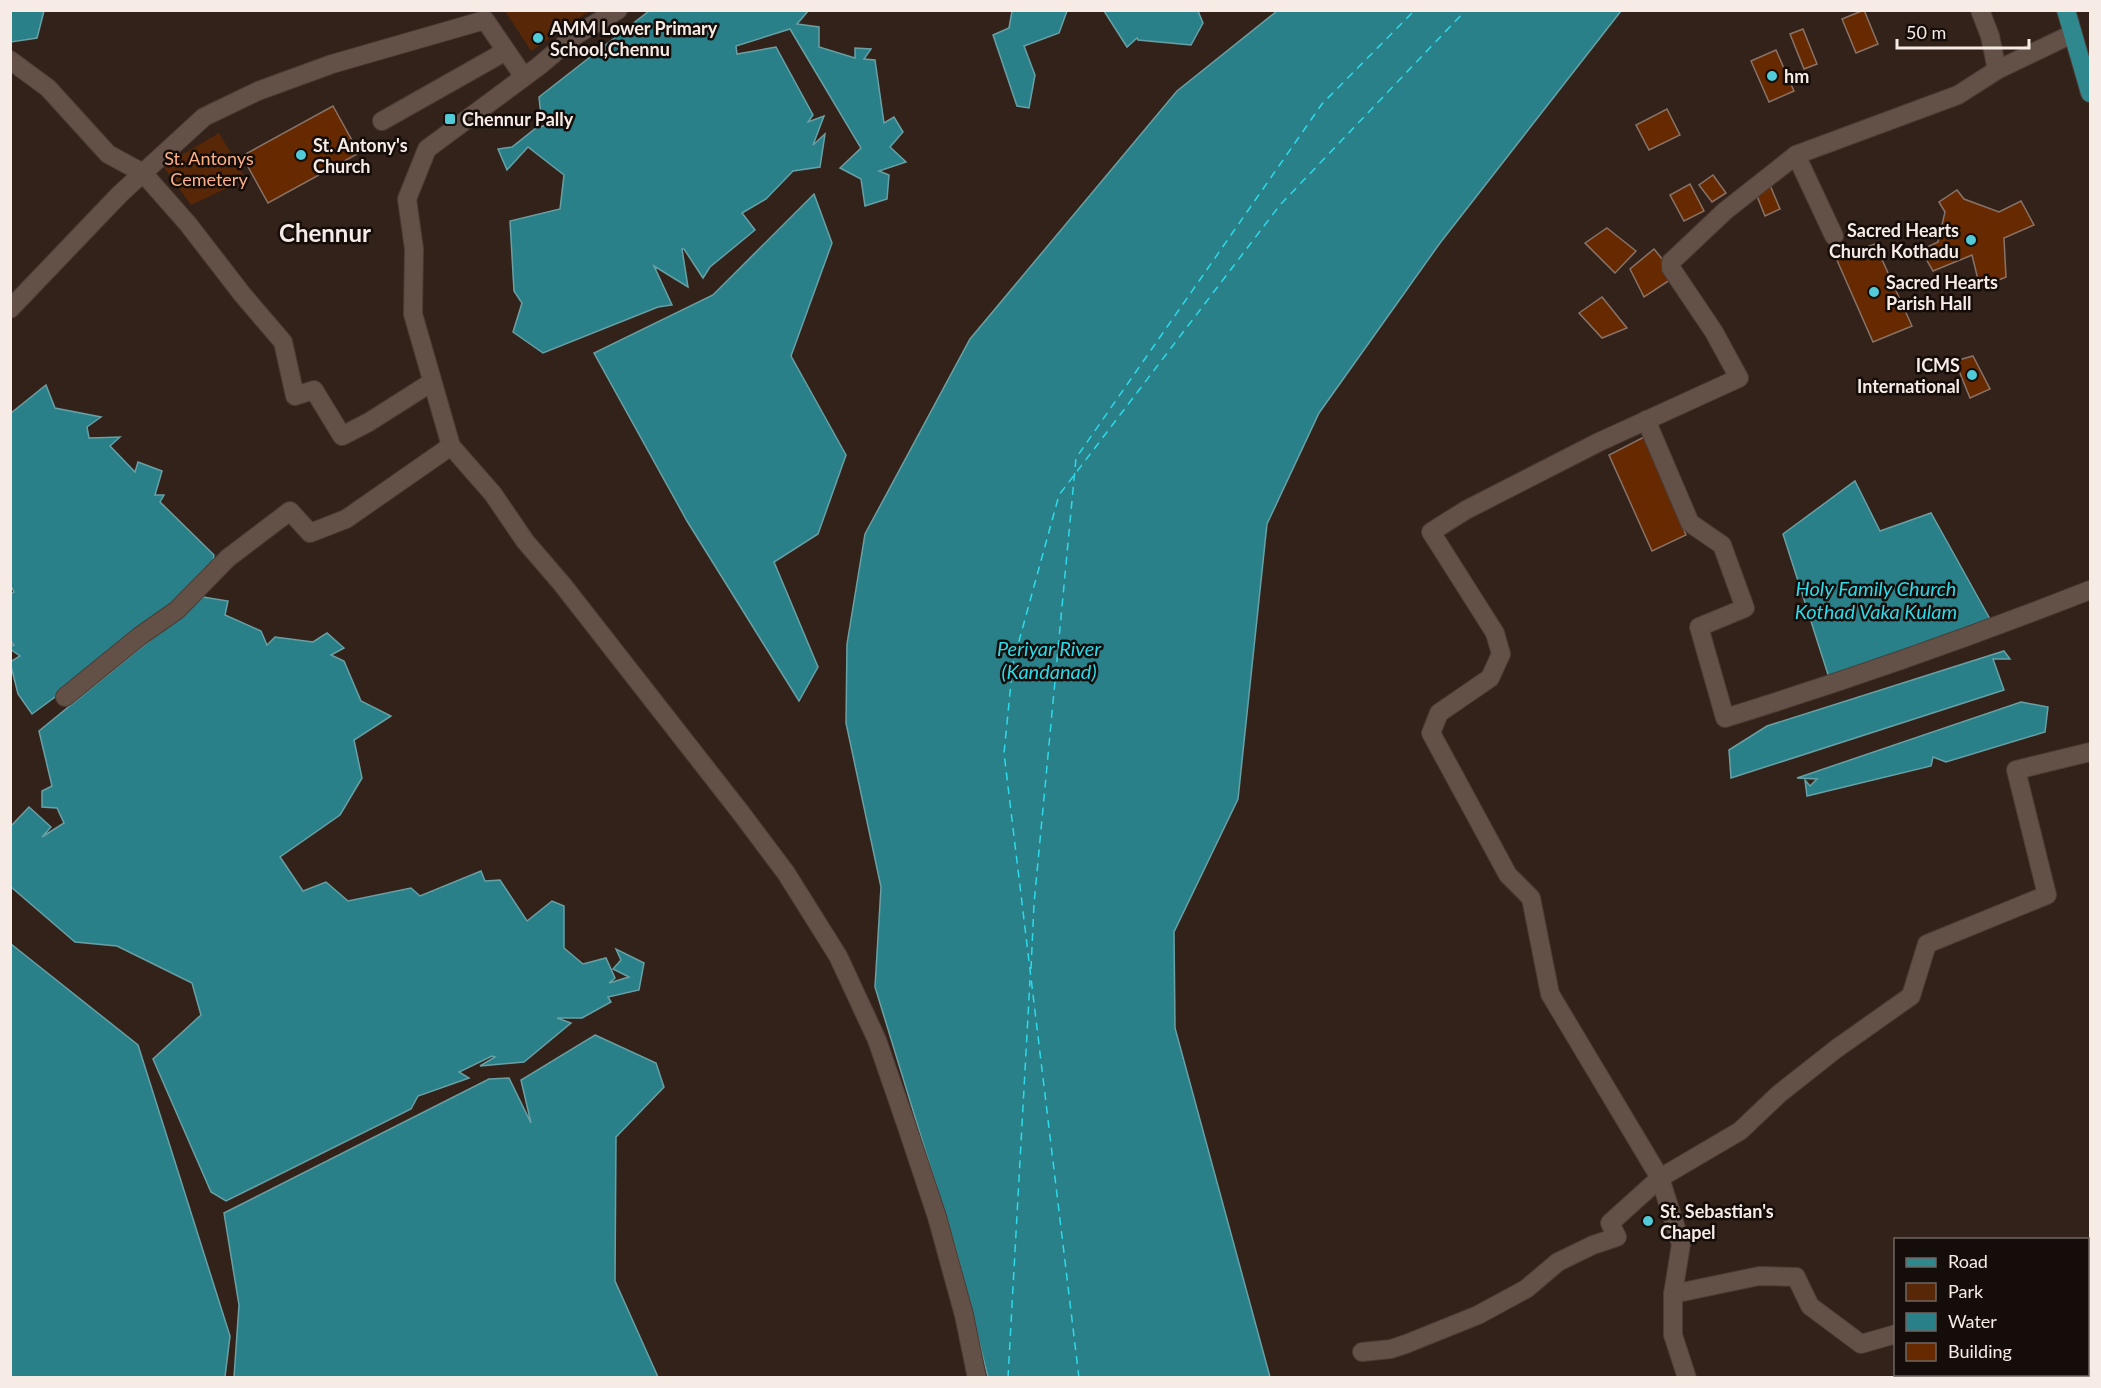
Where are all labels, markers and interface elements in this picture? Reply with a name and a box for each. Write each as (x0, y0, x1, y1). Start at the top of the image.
scale bar (1897, 12, 2029, 50)
place label: AMM Lower Primary School,Chennu (549, 17, 718, 60)
text: 50 m (1906, 21, 1946, 43)
marker: AMM Lower Primary School,Chennu (531, 31, 545, 45)
place label: hm (1784, 65, 1809, 87)
marker: hm (1765, 69, 1779, 83)
place label: Chennur Pally (462, 108, 574, 130)
marker: Chennur Pally (443, 112, 457, 126)
place label: St. Antony's Church (313, 134, 408, 177)
park label: St. Antonys Cemetery (164, 147, 254, 190)
marker: St. Antony's Church (294, 148, 308, 162)
district label: Chennur (279, 218, 371, 247)
place label: Sacred Hearts Church Kothadu (1829, 219, 1959, 262)
marker: Sacred Hearts Church Kothadu (1964, 233, 1978, 247)
place label: Sacred Hearts Parish Hall (1886, 271, 1998, 314)
marker: Sacred Hearts Parish Hall (1867, 285, 1881, 299)
place label: ICMS International (1857, 354, 1960, 397)
marker: ICMS International (1965, 368, 1979, 382)
water label: Holy Family Church Kothad Vaka Kulam (1795, 576, 1957, 623)
water label: Periyar River (Kandanad) (997, 636, 1102, 683)
place label: St. Sebastian's Chapel (1660, 1200, 1774, 1243)
marker: St. Sebastian's Chapel (1641, 1214, 1655, 1228)
legend (1894, 1238, 2089, 1376)
text: Road (1948, 1250, 1988, 1272)
text: Park (1948, 1280, 1984, 1302)
text: Water (1948, 1310, 1997, 1332)
text: Building (1948, 1340, 2012, 1362)

